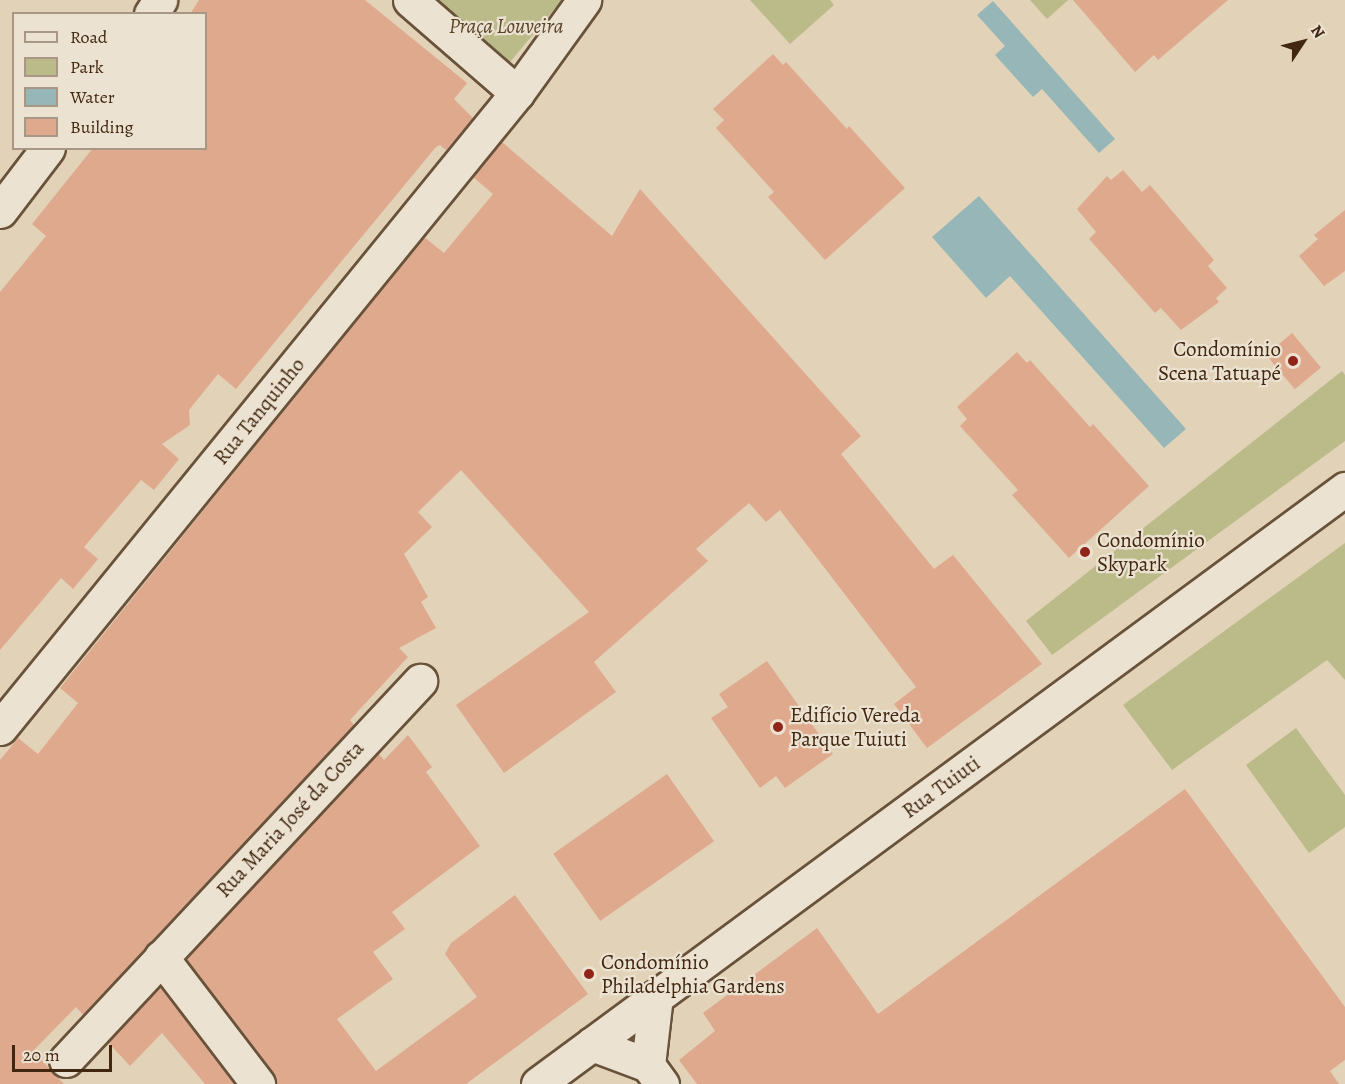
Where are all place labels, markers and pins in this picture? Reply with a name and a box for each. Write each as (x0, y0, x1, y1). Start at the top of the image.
place label: Condomínio Scena Tatuapé (1158, 336, 1281, 386)
marker: Condomínio Scena Tatuapé (1286, 354, 1300, 368)
place label: Condomínio Skypark (1097, 527, 1205, 577)
marker: Condomínio Skypark (1078, 545, 1092, 559)
place label: Edifício Vereda Parque Tuiuti (790, 702, 920, 752)
marker: Edifício Vereda Parque Tuiuti (771, 720, 785, 734)
place label: Condomínio Philadelphia Gardens (601, 949, 785, 999)
marker: Condomínio Philadelphia Gardens (582, 967, 596, 981)

